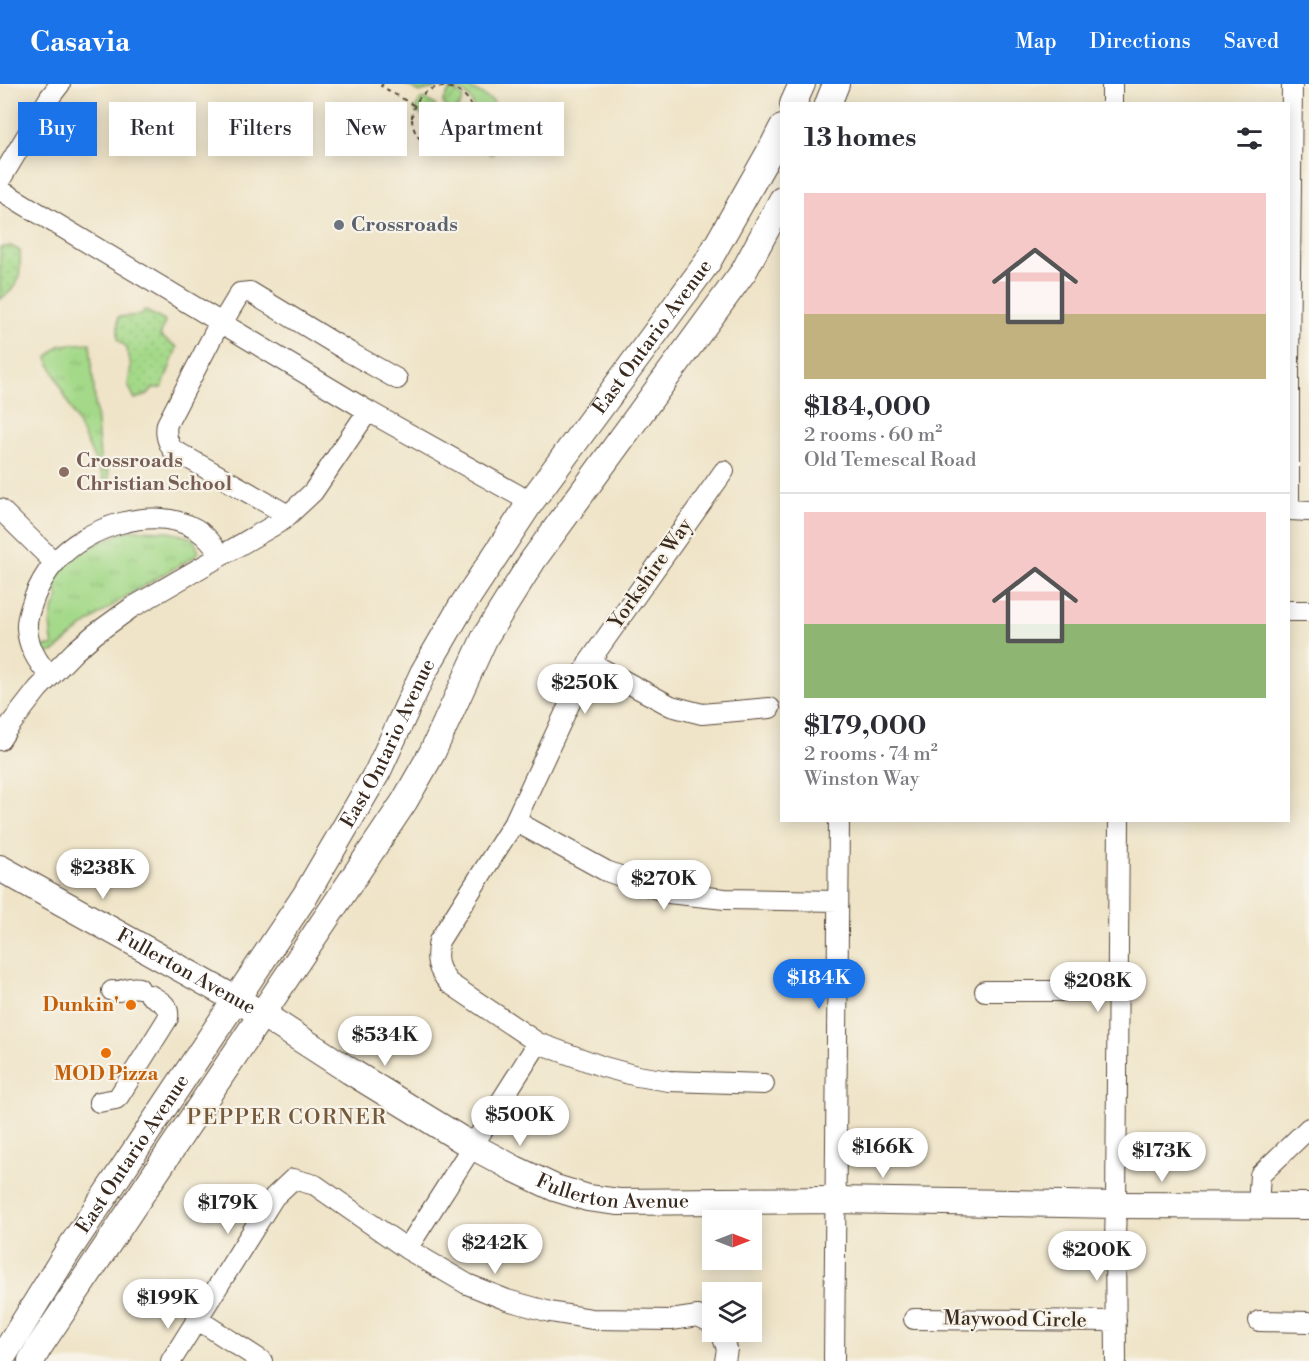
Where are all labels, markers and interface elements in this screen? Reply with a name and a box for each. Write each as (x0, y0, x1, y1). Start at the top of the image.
text: Casavia (30, 25, 130, 60)
text: Map (1015, 29, 1057, 55)
text: Directions (1090, 29, 1191, 55)
text: Saved (1224, 29, 1279, 55)
chip: Buy (18, 102, 97, 156)
chip: Rent (109, 102, 196, 156)
chip: Filters (208, 102, 313, 156)
chip: New (325, 102, 407, 156)
chip: Apartment (419, 102, 564, 156)
text: 13 homes (804, 122, 916, 154)
icon: filters (1233, 122, 1266, 155)
place label: Crossroads (351, 213, 458, 238)
marker: Crossroads (332, 218, 346, 232)
icon: home (981, 232, 1089, 340)
street label: East Ontario Avenue (587, 255, 718, 419)
text: $184,000 (804, 391, 931, 423)
text: 2 rooms · 60 m² (804, 423, 942, 448)
text: Old Temescal Road (804, 448, 976, 473)
place label: Crossroads Christian School (76, 449, 233, 497)
marker: Crossroads Christian School (57, 465, 71, 479)
street label: Yorkshire Way (603, 514, 698, 635)
icon: home (981, 551, 1089, 659)
street label: East Ontario Avenue (335, 654, 441, 833)
pin: $250K (543, 664, 627, 715)
text: $250K (551, 671, 619, 696)
text: $179,000 (804, 710, 927, 742)
text: 2 rooms · 74 m² (804, 742, 938, 767)
text: Winston Way (804, 767, 920, 792)
pin: $238K (61, 849, 145, 900)
text: $238K (70, 856, 136, 881)
pin: $270K (622, 860, 706, 911)
text: $270K (631, 867, 697, 892)
street label: Fullerton Avenue (112, 923, 260, 1020)
pin: $184K (777, 959, 861, 1010)
pin: $208K (1056, 962, 1140, 1013)
text: $184K (787, 966, 851, 991)
text: $208K (1064, 969, 1132, 994)
place label: Dunkin' (43, 993, 119, 1018)
marker: Dunkin' (124, 998, 138, 1012)
pin: $534K (343, 1016, 427, 1067)
text: $534K (352, 1023, 418, 1048)
marker: MOD Pizza (99, 1046, 113, 1060)
place label: MOD Pizza (54, 1062, 158, 1087)
street label: East Ontario Avenue (71, 1070, 195, 1238)
pin: $500K (478, 1096, 562, 1147)
text: $500K (485, 1103, 555, 1128)
district label: PEPPER CORNER (187, 1105, 387, 1131)
pin: $166K (841, 1128, 925, 1179)
pin: $173K (1120, 1132, 1204, 1183)
text: $166K (852, 1135, 914, 1160)
text: $173K (1132, 1139, 1192, 1164)
street label: Fullerton Avenue (532, 1168, 689, 1214)
pin: $179K (186, 1184, 270, 1235)
text: $179K (198, 1191, 258, 1216)
north arrow (702, 1210, 762, 1270)
map controls (702, 1210, 762, 1342)
pin: $242K (453, 1224, 537, 1275)
text: $242K (462, 1231, 528, 1256)
pin: $200K (1055, 1231, 1139, 1282)
text: $200K (1062, 1238, 1132, 1263)
pin: $199K (126, 1279, 210, 1330)
button: layers (702, 1282, 762, 1342)
text: $199K (137, 1286, 199, 1311)
street label: Maywood Circle (943, 1306, 1087, 1334)

